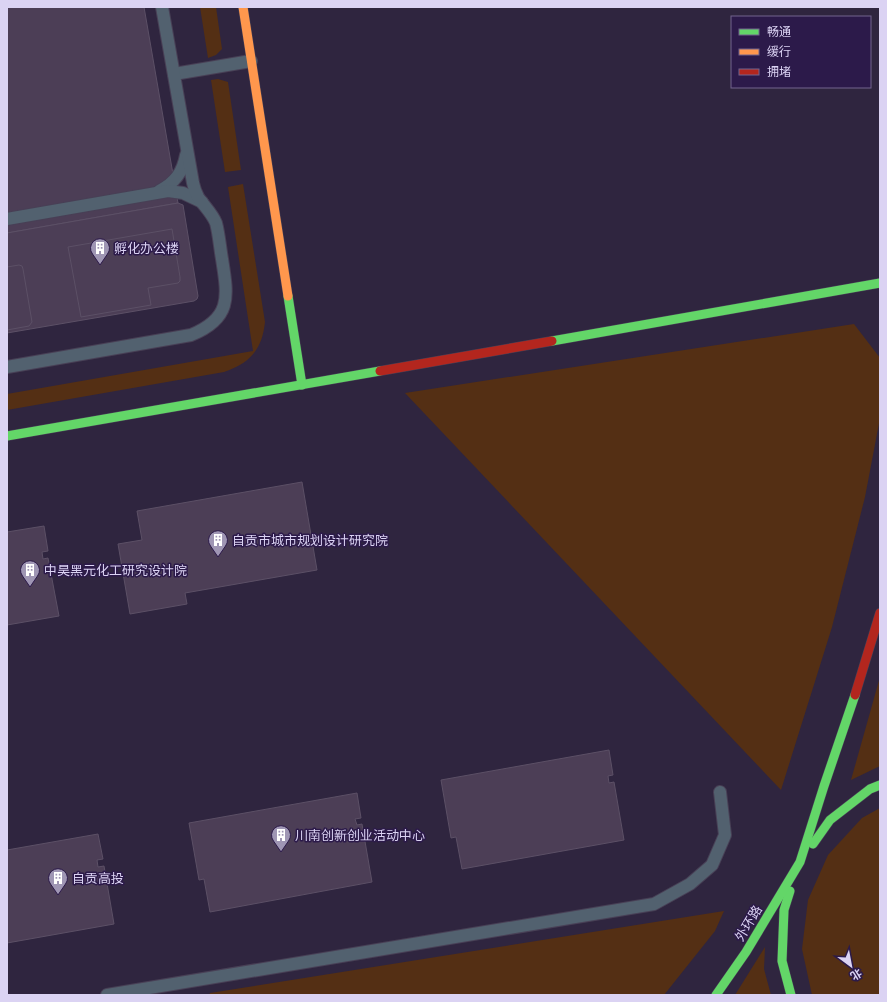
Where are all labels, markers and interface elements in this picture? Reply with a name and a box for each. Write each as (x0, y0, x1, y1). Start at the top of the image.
legend (731, 16, 871, 88)
text: 畅通 (767, 23, 791, 40)
text: 缓行 (767, 43, 791, 60)
text: 拥堵 (767, 63, 791, 80)
building icon: 孵化办公楼 (89, 237, 111, 265)
place label: 孵化办公楼 (114, 239, 179, 258)
building icon: 自贡市城市规划设计研究院 (207, 529, 229, 557)
place label: 自贡市城市规划设计研究院 (232, 531, 388, 550)
building icon: 中昊黑元化工研究设计院 (19, 559, 41, 587)
place label: 中昊黑元化工研究设计院 (44, 561, 187, 580)
building icon: 川南创新创业活动中心 (270, 824, 292, 852)
place label: 川南创新创业活动中心 (295, 826, 425, 845)
building icon: 自贡高投 (47, 867, 69, 895)
place label: 自贡高投 (72, 869, 124, 888)
street label: 外环路 (730, 902, 767, 945)
north arrow (831, 946, 871, 986)
text: 北 (847, 965, 865, 984)

